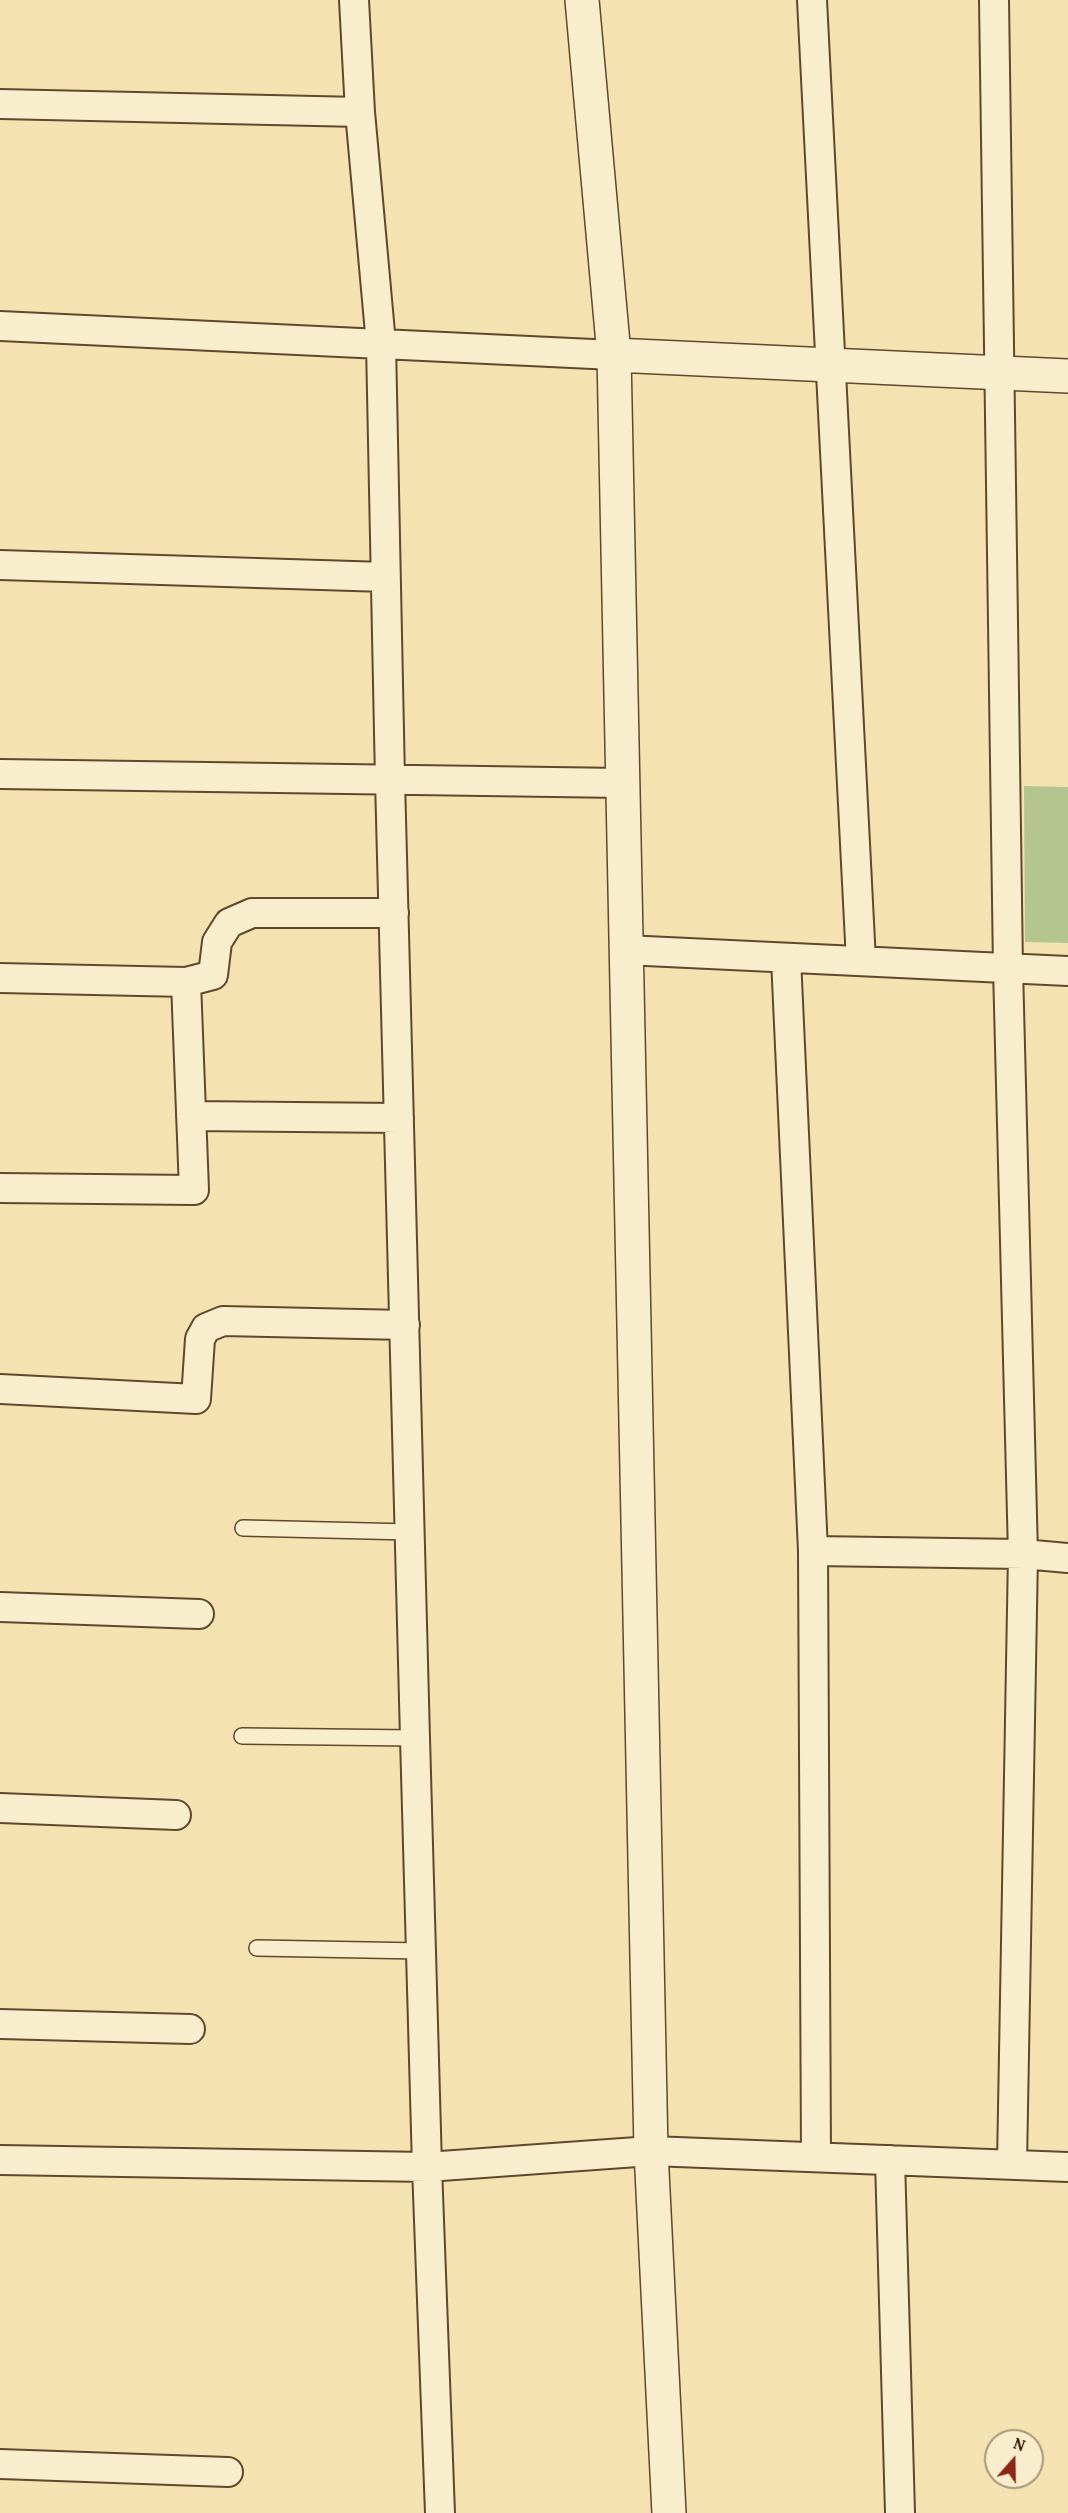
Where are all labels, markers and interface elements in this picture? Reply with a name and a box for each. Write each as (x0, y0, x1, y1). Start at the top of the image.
north arrow (984, 2429, 1044, 2489)
text: N (1010, 2431, 1029, 2457)

